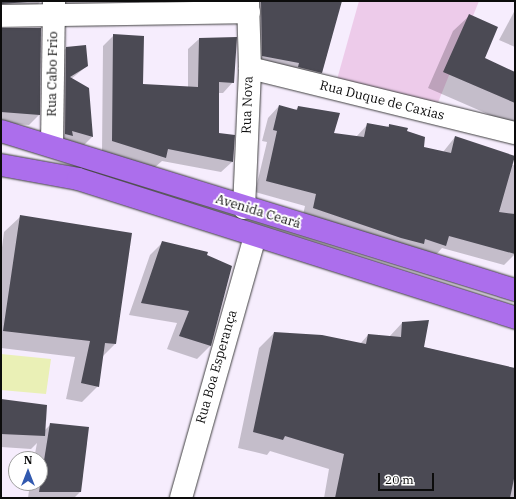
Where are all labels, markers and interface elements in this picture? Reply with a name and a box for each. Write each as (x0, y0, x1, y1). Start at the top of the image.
street label: Rua Cabo Frio (44, 31, 62, 117)
street label: Rua Nova (239, 76, 257, 134)
street label: Rua Duque de Caxias (318, 78, 446, 124)
street label: Avenida Ceará (214, 192, 302, 232)
street label: Rua Boa Esperança (193, 308, 241, 426)
north arrow (8, 451, 48, 491)
text: N (24, 453, 32, 467)
scale bar (380, 465, 436, 491)
text: 20 m (385, 472, 414, 487)

